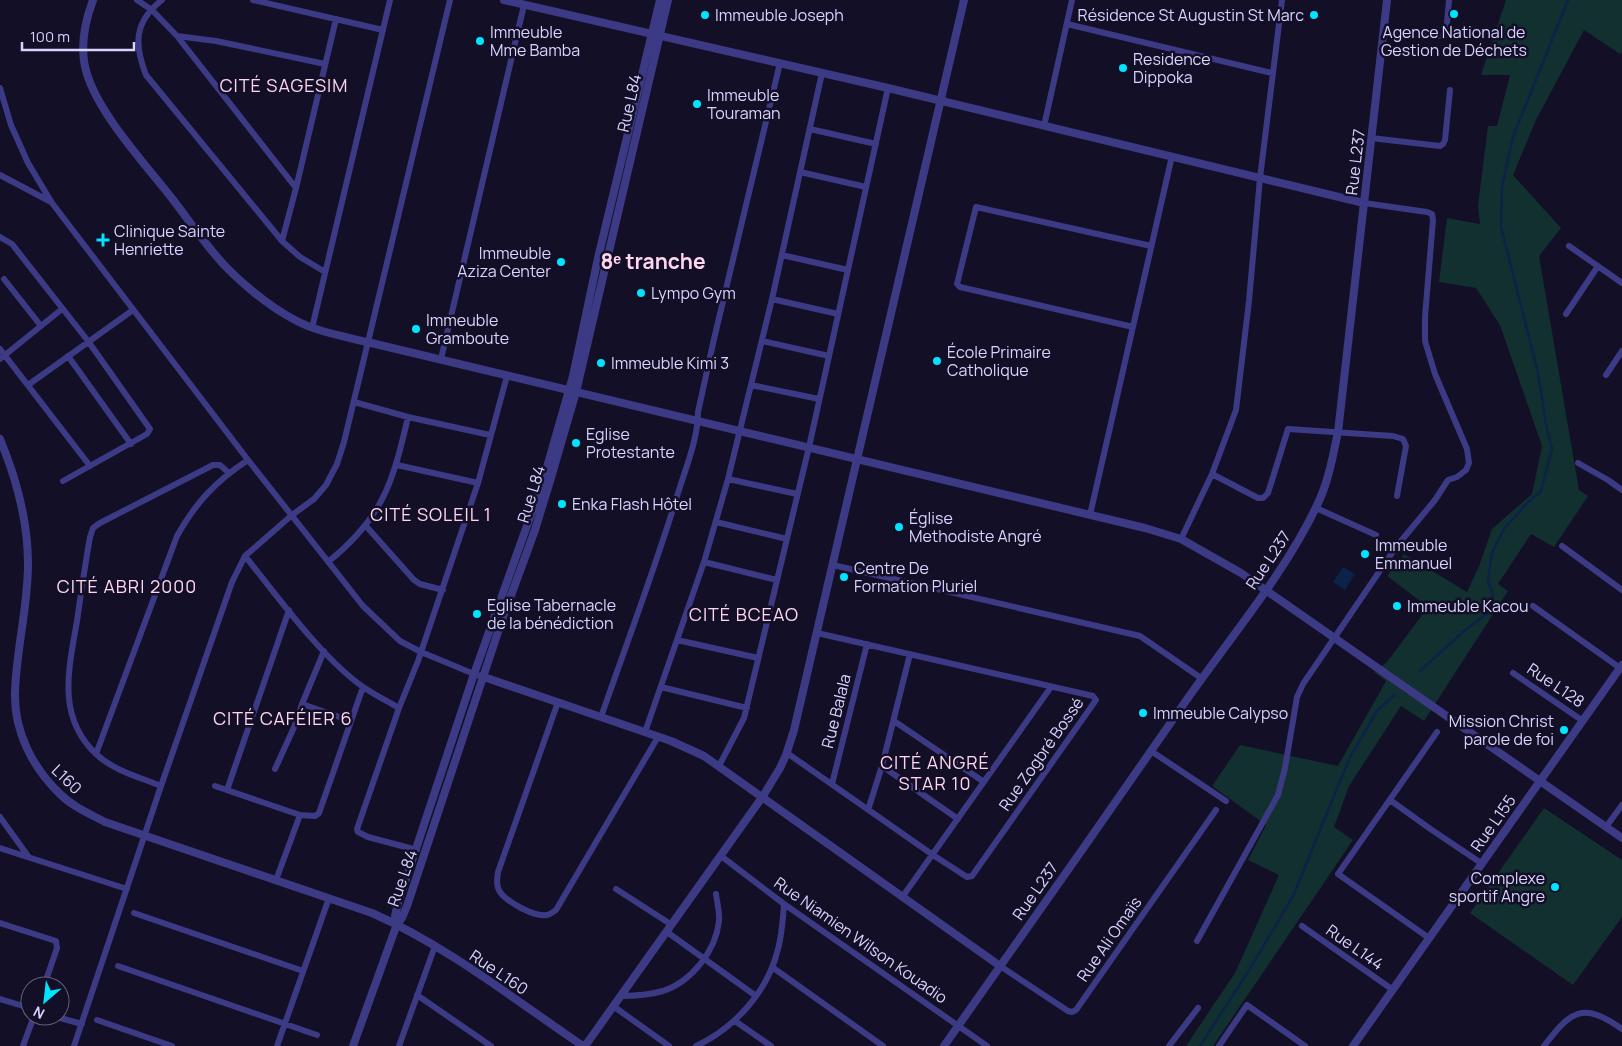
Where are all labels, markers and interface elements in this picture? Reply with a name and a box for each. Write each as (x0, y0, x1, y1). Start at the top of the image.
place label: Immeuble Joseph (715, 4, 844, 26)
place label: Résidence St Augustin St Marc (1078, 4, 1304, 26)
marker: Agence National de Gestion de Déchets (1448, 8, 1460, 20)
marker: Immeuble Joseph (699, 9, 711, 21)
marker: Résidence St Augustin St Marc (1308, 9, 1320, 21)
scale bar (22, 20, 135, 52)
place label: Immeuble Mme Bamba (490, 21, 580, 61)
place label: Agence National de Gestion de Déchets (1381, 21, 1527, 61)
text: 100 m (30, 26, 70, 47)
marker: Immeuble Mme Bamba (474, 35, 486, 47)
place label: Residence Dippoka (1133, 48, 1211, 88)
marker: Residence Dippoka (1117, 62, 1129, 74)
street label: Rue L84 (612, 72, 646, 134)
district label: CITÉ SAGESIM (220, 73, 348, 97)
place label: Immeuble Touraman (707, 84, 781, 124)
marker: Immeuble Touraman (691, 98, 703, 110)
street label: Rue L237 (1340, 128, 1370, 196)
place label: Clinique Sainte Henriette (114, 220, 225, 260)
marker: Clinique Sainte Henriette (96, 233, 110, 247)
place label: Immeuble Aziza Center (457, 242, 551, 282)
district label: 8ᵉ tranche (600, 247, 706, 275)
marker: Immeuble Aziza Center (555, 256, 567, 268)
place label: Lympo Gym (651, 282, 736, 304)
marker: Lympo Gym (635, 287, 647, 299)
place label: Immeuble Gramboute (426, 309, 509, 349)
marker: Immeuble Gramboute (410, 323, 422, 335)
place label: École Primaire Catholique (947, 341, 1051, 381)
place label: Immeuble Kimi 3 (611, 352, 729, 374)
marker: École Primaire Catholique (931, 355, 943, 367)
marker: Immeuble Kimi 3 (595, 357, 607, 369)
place label: Eglise Protestante (586, 423, 675, 463)
marker: Eglise Protestante (570, 437, 582, 449)
street label: Rue L84 (512, 463, 550, 525)
place label: Enka Flash Hôtel (572, 493, 692, 515)
marker: Enka Flash Hôtel (556, 498, 568, 510)
district label: CITÉ SOLEIL 1 (370, 502, 492, 526)
place label: Église Methodiste Angré (909, 507, 1042, 547)
marker: Église Methodiste Angré (893, 521, 905, 533)
street label: Rue L237 (1240, 526, 1296, 594)
place label: Immeuble Emmanuel (1375, 534, 1452, 574)
marker: Immeuble Emmanuel (1359, 548, 1371, 560)
place label: Centre De Formation Pluriel (854, 557, 977, 597)
marker: Centre De Formation Pluriel (838, 571, 850, 583)
district label: CITÉ ABRI 2000 (57, 574, 197, 598)
place label: Eglise Tabernacle de la bénédiction (487, 594, 616, 634)
place label: Immeuble Kacou (1407, 595, 1528, 617)
marker: Immeuble Kacou (1391, 600, 1403, 612)
district label: CITÉ BCEAO (689, 602, 799, 626)
marker: Eglise Tabernacle de la bénédiction (471, 608, 483, 620)
street label: Rue L128 (1523, 658, 1589, 712)
street label: Rue Balala (816, 671, 856, 751)
street label: Rue Zogbré Bossé (994, 693, 1088, 815)
place label: Immeuble Calypso (1153, 702, 1288, 724)
district label: CITÉ CAFÉIER 6 (213, 706, 353, 730)
marker: Immeuble Calypso (1137, 707, 1149, 719)
place label: Mission Christ parole de foi (1449, 710, 1554, 750)
marker: Mission Christ parole de foi (1558, 724, 1570, 736)
district label: CITÉ ANGRÉ STAR 10 (880, 750, 990, 795)
street label: L160 (47, 759, 87, 799)
street label: Rue L155 (1465, 790, 1521, 856)
street label: Rue L84 (382, 847, 422, 909)
street label: Rue L237 (1007, 858, 1063, 924)
place label: Complexe sportif Angre (1449, 867, 1545, 907)
street label: Rue Niamien Wilson Kouadio (770, 872, 952, 1008)
marker: Complexe sportif Angre (1549, 881, 1561, 893)
street label: Rue Ali Omaïs (1072, 892, 1146, 986)
street label: Rue L144 (1322, 919, 1388, 975)
street label: Rue L160 (465, 944, 533, 1000)
north arrow (20, 976, 70, 1026)
text: N (30, 1002, 48, 1024)

